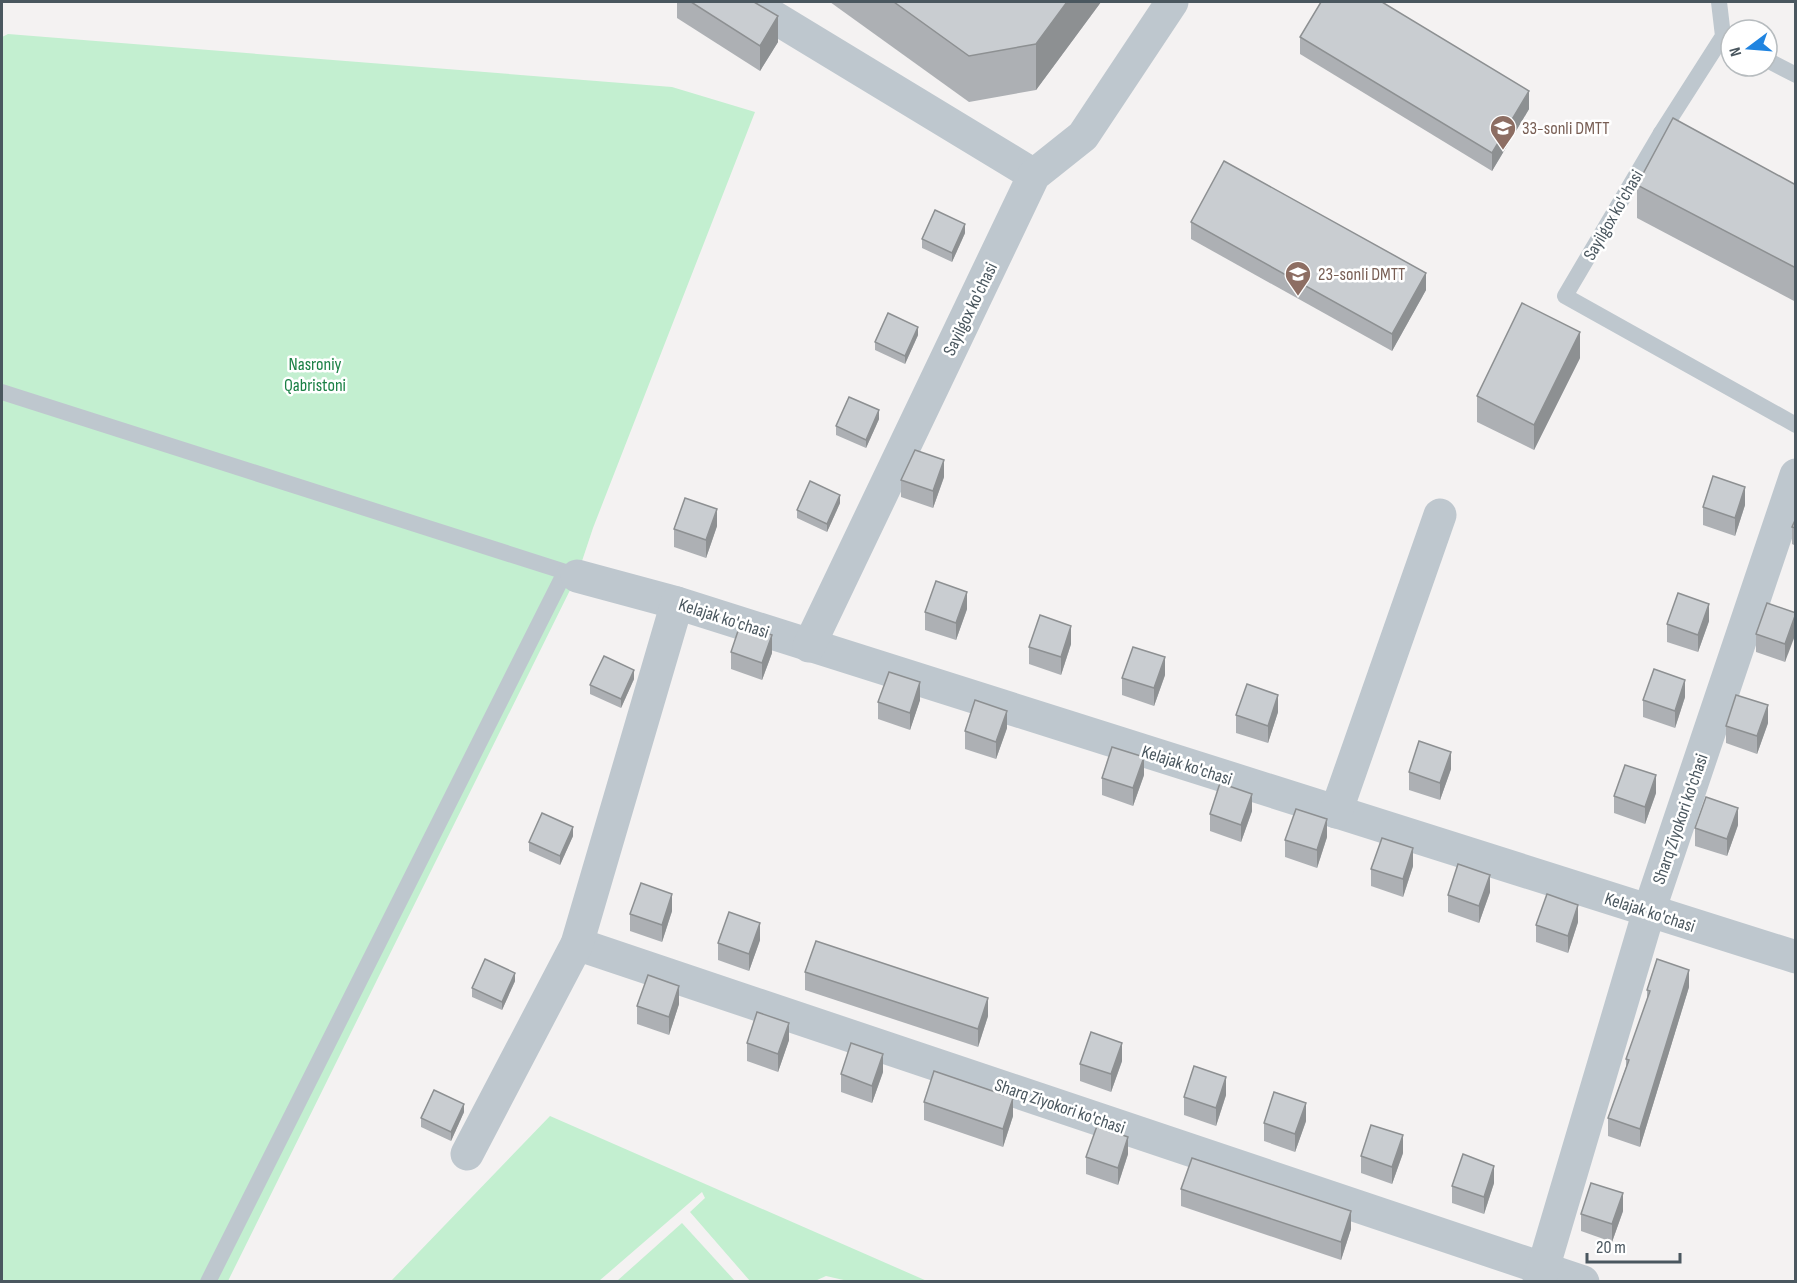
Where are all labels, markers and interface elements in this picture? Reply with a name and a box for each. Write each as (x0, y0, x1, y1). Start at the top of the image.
north arrow (1719, 18, 1779, 78)
text: N (1726, 45, 1746, 58)
school or university icon: 33-sonli DMTT (1488, 113, 1518, 151)
place label: 33-sonli DMTT (1522, 118, 1610, 139)
street label: Sayilgox ko'chasi (1579, 166, 1648, 264)
street label: Sayilgox ko'chasi (939, 259, 1002, 359)
school or university icon: 23-sonli DMTT (1283, 259, 1313, 297)
place label: 23-sonli DMTT (1318, 264, 1405, 285)
park label: Nasroniy Qabristoni (284, 354, 346, 396)
street label: Kelajak ko'chasi (676, 594, 772, 643)
street label: Kelajak ko'chasi (1139, 741, 1235, 790)
street label: Sharq Ziyokori ko'chasi (1648, 751, 1713, 887)
street label: Kelajak ko'chasi (1602, 888, 1698, 937)
street label: Sharq Ziyokori ko'chasi (992, 1074, 1128, 1139)
scale bar (1587, 1226, 1680, 1264)
text: 20 m (1596, 1237, 1626, 1258)

